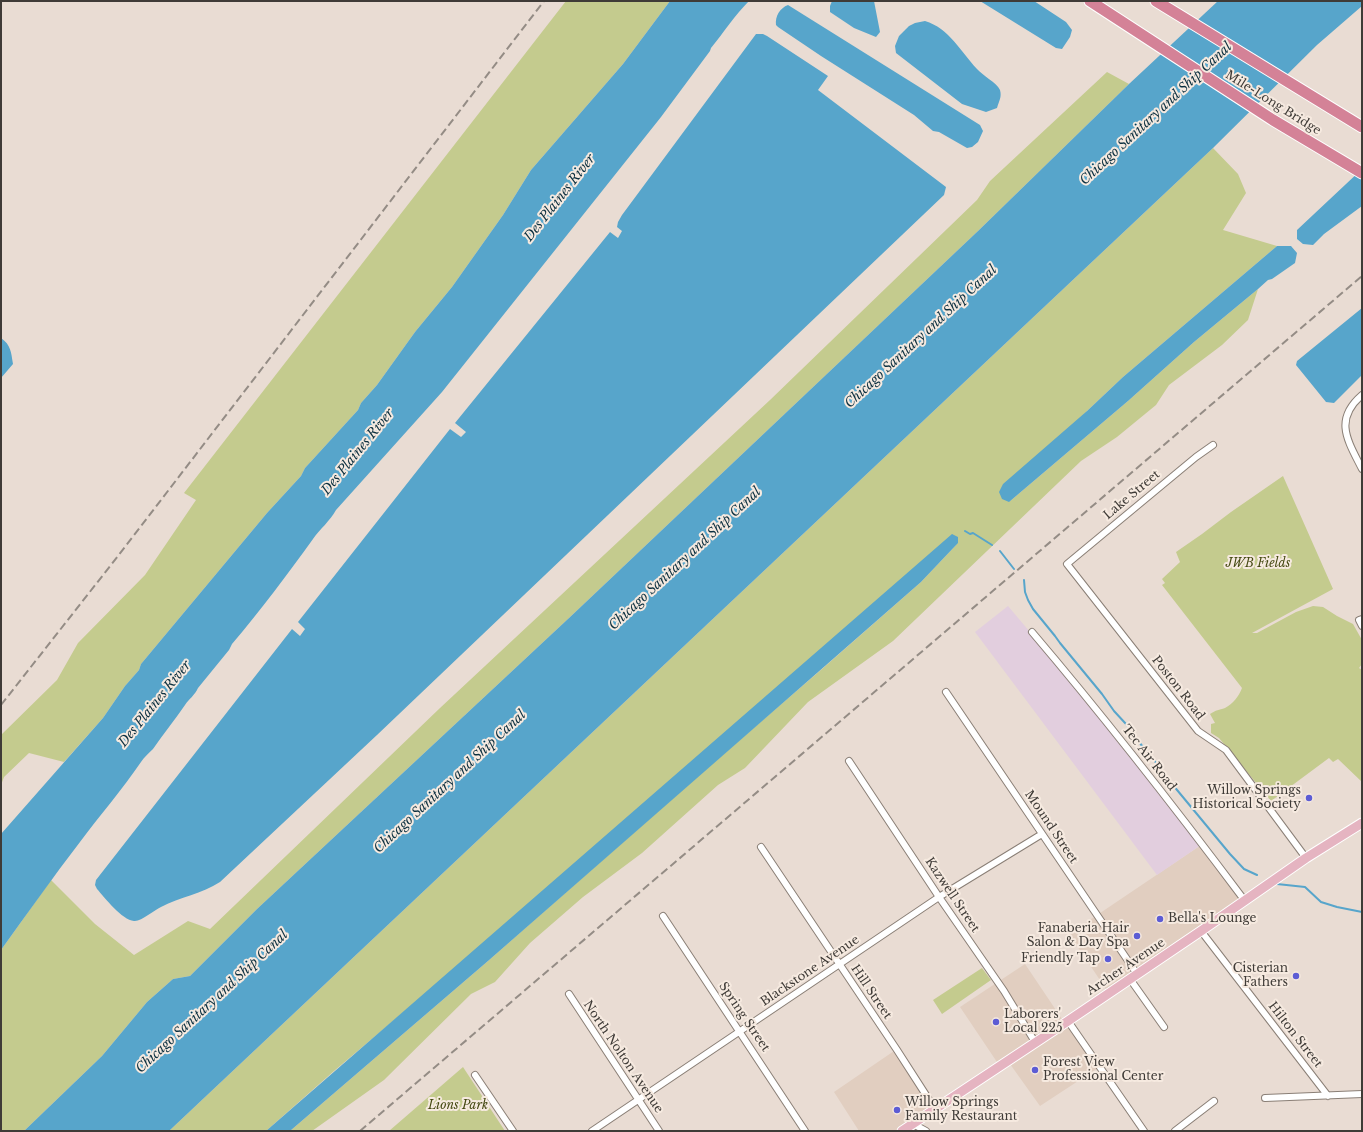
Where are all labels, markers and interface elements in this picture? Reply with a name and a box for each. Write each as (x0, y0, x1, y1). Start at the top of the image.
water label: Chicago Sanitary and Ship Canal (1077, 39, 1235, 189)
street label: Mile-Long Bridge (1223, 68, 1323, 138)
water label: Des Plaines River (521, 151, 599, 245)
water label: Chicago Sanitary and Ship Canal (842, 262, 1000, 412)
water label: Des Plaines River (319, 406, 397, 498)
street label: Lake Street (1101, 467, 1163, 523)
water label: Chicago Sanitary and Ship Canal (606, 484, 764, 634)
park label: JWB Fields (1226, 557, 1290, 571)
street label: Poston Road (1149, 653, 1207, 723)
water label: Des Plaines River (116, 658, 194, 750)
water label: Chicago Sanitary and Ship Canal (371, 707, 529, 857)
street label: Tec Air Road (1119, 722, 1179, 794)
place label: Willow Springs Historical Society (1193, 784, 1301, 812)
street label: Mound Street (1021, 788, 1081, 866)
marker: Willow Springs Historical Society (1304, 793, 1314, 803)
street label: Kazwell Street (922, 855, 982, 935)
place label: Bella's Lounge (1168, 912, 1256, 926)
marker: Bella's Lounge (1155, 914, 1165, 924)
place label: Fanaberia Hair Salon & Day Spa (1027, 922, 1129, 950)
water label: Chicago Sanitary and Ship Canal (133, 927, 291, 1077)
marker: Fanaberia Hair Salon & Day Spa (1132, 931, 1142, 941)
street label: Blackstone Avenue (758, 933, 862, 1009)
street label: Archer Avenue (1084, 936, 1168, 998)
place label: Friendly Tap (1021, 952, 1100, 966)
marker: Friendly Tap (1103, 954, 1113, 964)
street label: Hill Street (848, 962, 894, 1022)
place label: Cisterian Fathers (1233, 962, 1288, 990)
marker: Cisterian Fathers (1291, 971, 1301, 981)
street label: Spring Street (715, 980, 773, 1054)
street label: North Nolton Avenue (580, 998, 666, 1116)
street label: Hilton Street (1265, 999, 1325, 1071)
place label: Laborers' Local 225 (1004, 1008, 1063, 1036)
marker: Laborers' Local 225 (991, 1017, 1001, 1027)
place label: Forest View Professional Center (1043, 1056, 1163, 1084)
marker: Forest View Professional Center (1030, 1065, 1040, 1075)
place label: Willow Springs Family Restaurant (905, 1096, 1017, 1124)
park label: Lions Park (428, 1099, 488, 1113)
marker: Willow Springs Family Restaurant (892, 1105, 902, 1115)

